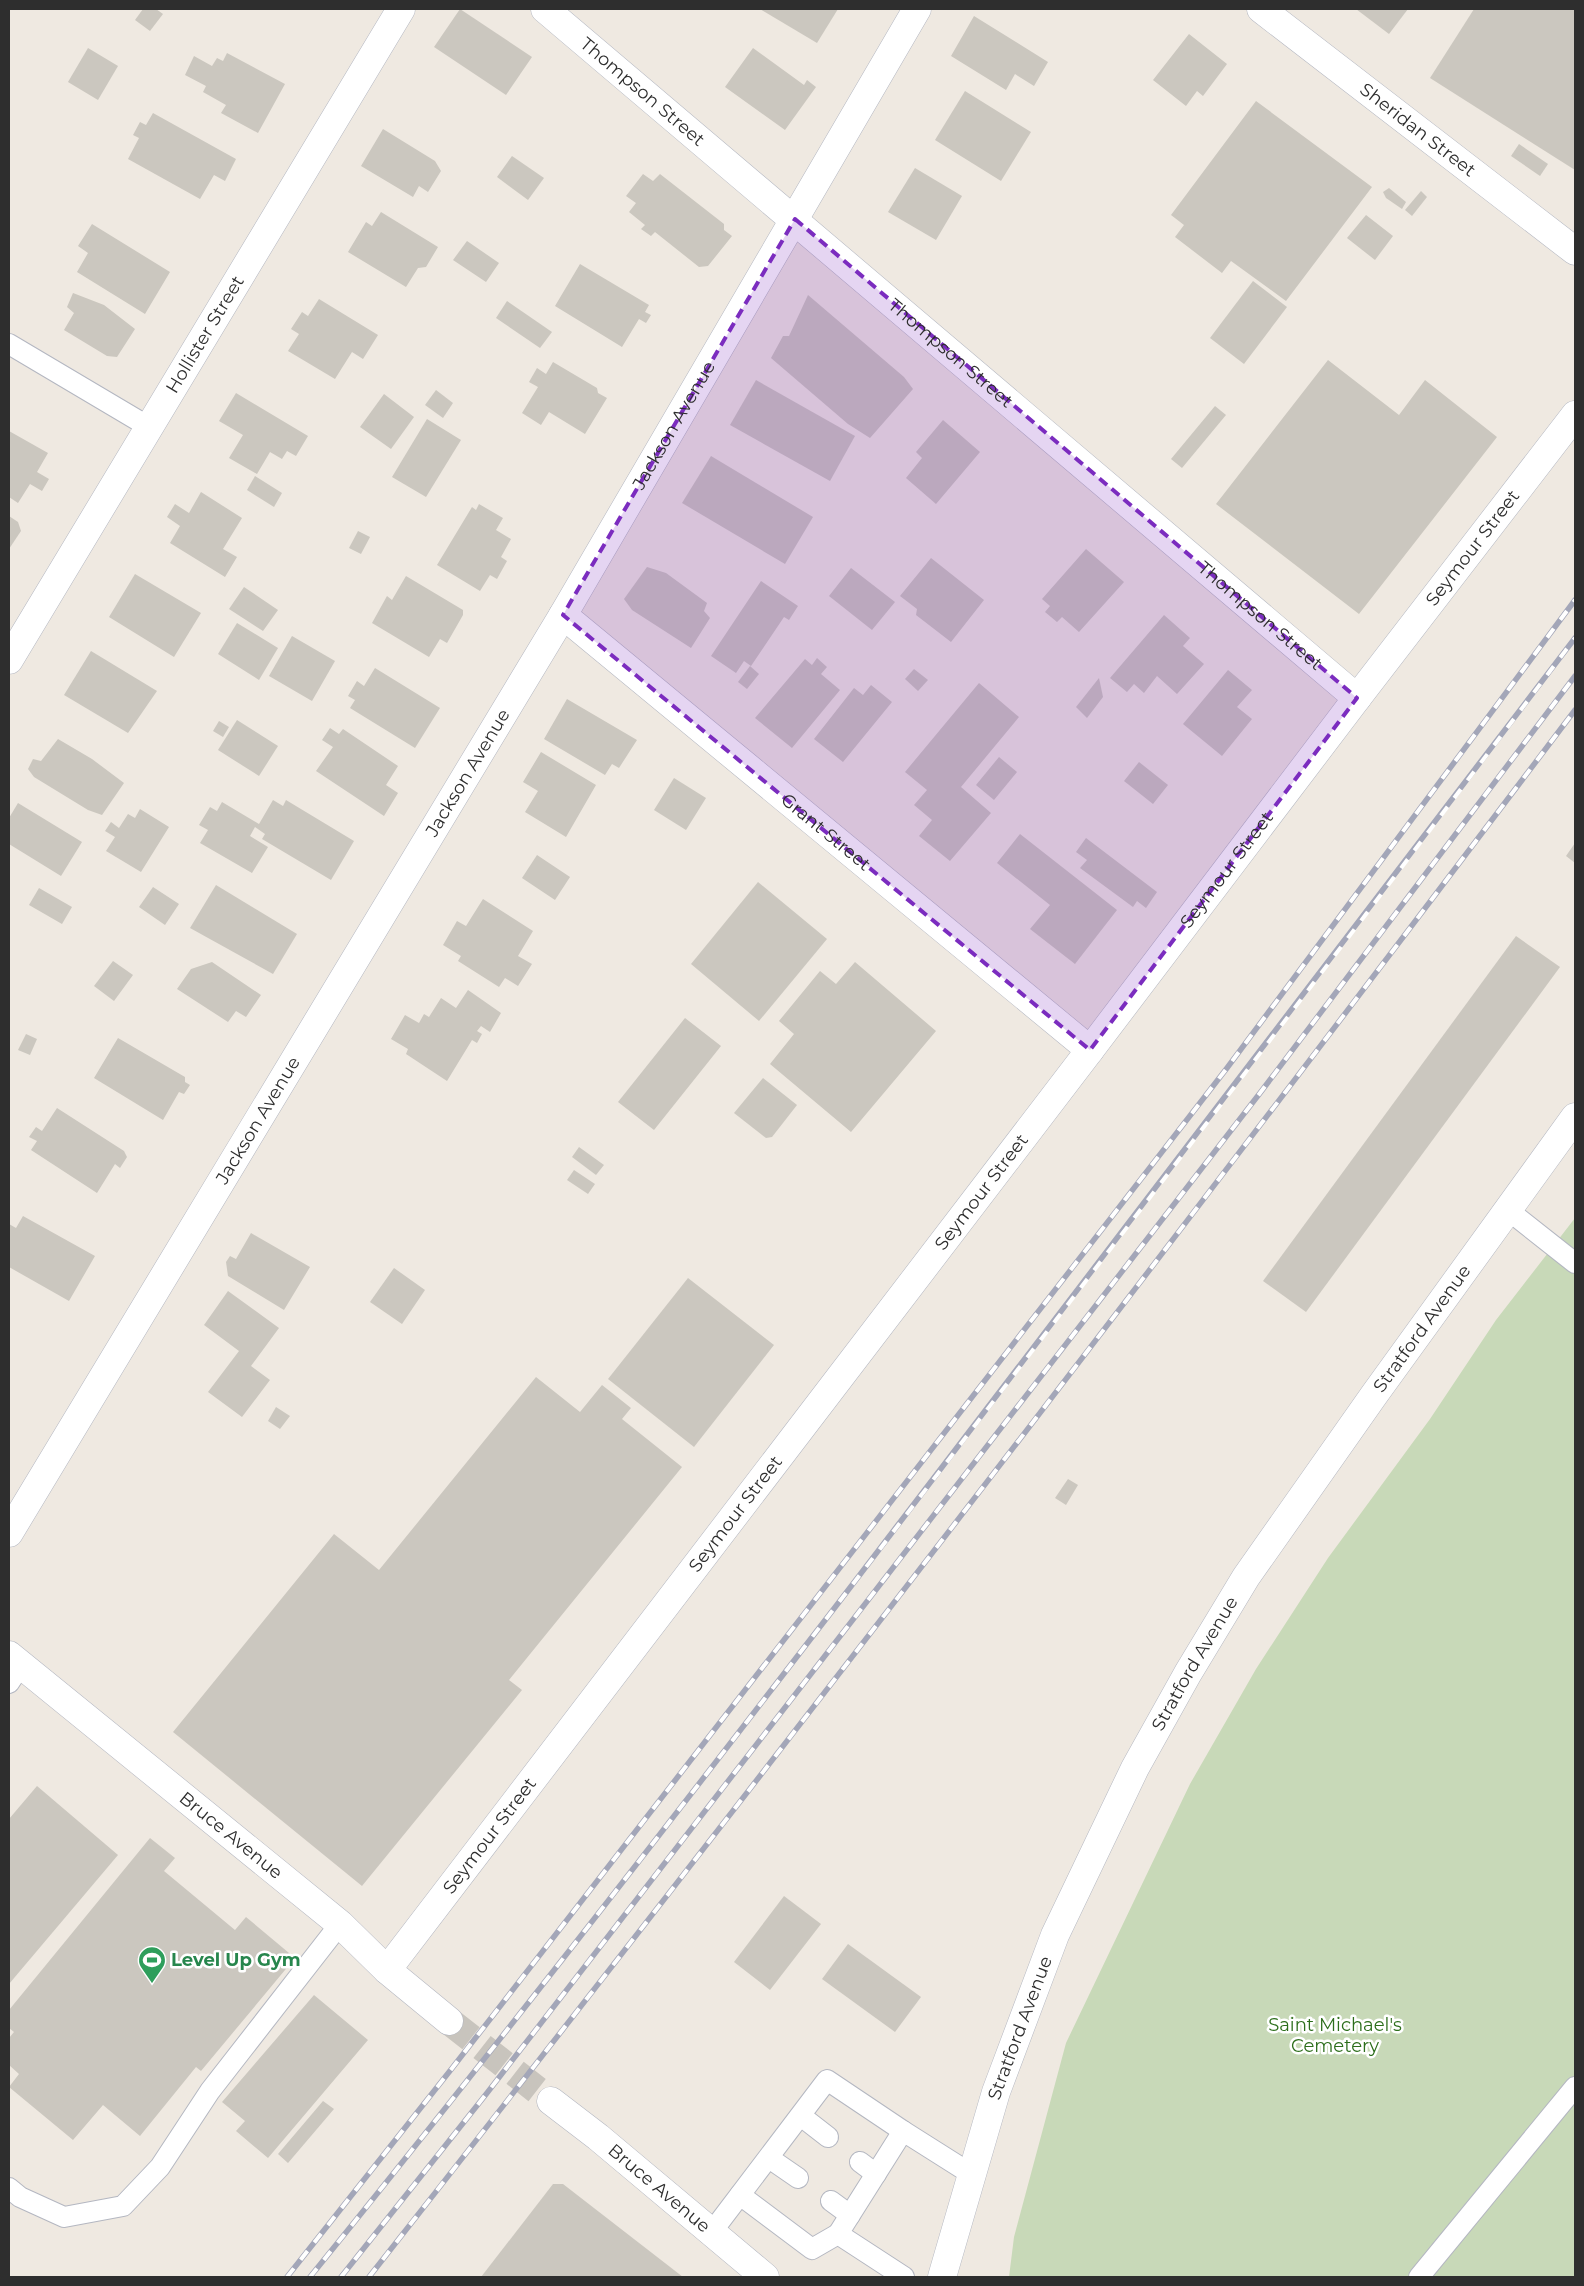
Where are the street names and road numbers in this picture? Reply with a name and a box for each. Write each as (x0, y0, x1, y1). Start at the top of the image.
street label: Thompson Street (576, 33, 709, 151)
street label: Sheridan Street (1356, 78, 1480, 181)
street label: Hollister Street (161, 272, 249, 397)
street label: Thompson Street (884, 294, 1017, 412)
street label: Jackson Avenue (627, 357, 720, 494)
street label: Seymour Street (1421, 486, 1524, 610)
street label: Thompson Street (1193, 557, 1327, 675)
street label: Jackson Avenue (420, 705, 515, 841)
street label: Grant Street (777, 789, 875, 875)
street label: Seymour Street (1175, 807, 1278, 932)
street label: Jackson Avenue (211, 1052, 305, 1189)
street label: Seymour Street (930, 1130, 1033, 1255)
street label: Stratford Avenue (1369, 1260, 1476, 1397)
street label: Seymour Street (684, 1451, 787, 1576)
street label: Stratford Avenue (1147, 1592, 1243, 1735)
street label: Seymour Street (438, 1773, 541, 1898)
street label: Bruce Avenue (175, 1787, 287, 1884)
street label: Stratford Avenue (983, 1953, 1057, 2102)
street label: Bruce Avenue (604, 2139, 715, 2237)

